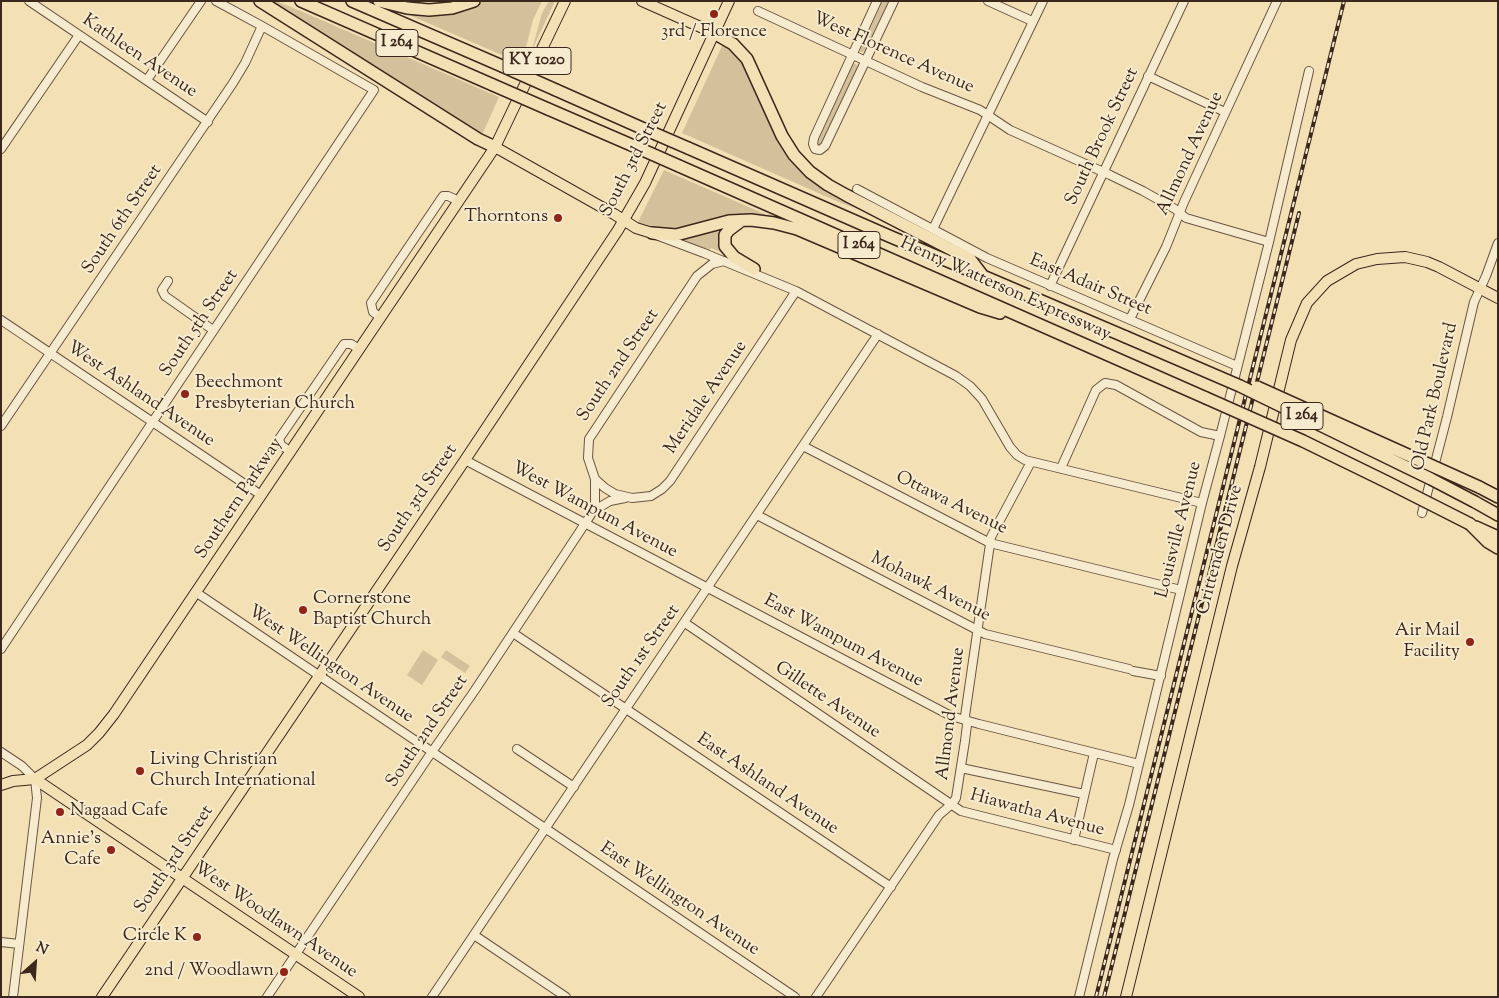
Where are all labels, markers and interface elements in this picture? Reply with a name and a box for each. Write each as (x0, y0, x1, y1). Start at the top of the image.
marker: 3rd / Florence (708, 8, 720, 20)
street label: West Florence Avenue (809, 9, 977, 99)
street label: Kathleen Avenue (77, 11, 201, 103)
place label: 3rd / Florence (661, 22, 767, 44)
road number: I 264 (376, 29, 418, 56)
road number: KY 1020 (503, 48, 571, 74)
street label: South Brook Street (1062, 65, 1144, 209)
street label: Allmond Avenue (1153, 89, 1229, 219)
street label: South 3rd Street (597, 99, 673, 221)
street label: South 6th Street (78, 161, 168, 279)
place label: Thorntons (464, 207, 548, 229)
marker: Thorntons (552, 212, 564, 224)
road number: I 264 (838, 232, 880, 258)
street label: Henry Watterson Expressway (896, 234, 1114, 346)
street label: East Adair Street (1026, 251, 1154, 321)
street label: South 5th Street (156, 266, 244, 382)
street label: South 2nd Street (573, 306, 665, 426)
street label: Old Park Boulevard (1408, 321, 1464, 473)
street label: West Ashland Avenue (62, 337, 218, 453)
street label: Meridale Avenue (661, 337, 753, 459)
place label: Beechmont Presbyterian Church (195, 373, 355, 416)
marker: Beechmont Presbyterian Church (179, 388, 191, 400)
road number: I 264 (1281, 402, 1323, 430)
street label: Southern Parkway (191, 434, 289, 564)
street label: South 3rd Street (375, 441, 463, 557)
street label: West Wampum Avenue (507, 458, 681, 564)
street label: Louisville Avenue (1153, 459, 1207, 601)
street label: Ottawa Avenue (892, 468, 1010, 540)
street label: Crittenden Drive (1193, 483, 1249, 617)
street label: Mohawk Avenue (866, 548, 994, 628)
place label: Cornerstone Baptist Church (313, 589, 431, 632)
street label: East Wampum Avenue (760, 591, 926, 693)
street label: West Wellington Avenue (243, 601, 417, 729)
street label: South 1st Street (598, 601, 686, 713)
marker: Cornerstone Baptist Church (297, 604, 309, 616)
place label: Air Mail Facility (1395, 621, 1460, 664)
marker: Air Mail Facility (1464, 636, 1476, 648)
street label: Allmond Avenue (933, 646, 971, 782)
street label: Gillette Avenue (770, 658, 884, 744)
street label: South 2nd Street (382, 672, 474, 792)
street label: East Ashland Avenue (692, 730, 842, 840)
place label: Living Christian Church International (150, 750, 316, 792)
marker: Living Christian Church International (134, 765, 146, 777)
street label: Hiawatha Avenue (968, 786, 1106, 842)
place label: Nagaad Cafe (70, 801, 168, 823)
street label: South 3rd Street (131, 802, 219, 918)
marker: Nagaad Cafe (54, 806, 66, 818)
place label: Annie's Cafe (41, 829, 101, 872)
street label: East Wellington Avenue (595, 839, 763, 961)
marker: Annie's Cafe (105, 844, 117, 856)
street label: West Woodlawn Avenue (189, 858, 361, 984)
place label: Circle K (123, 926, 187, 948)
marker: Circle K (191, 931, 203, 943)
north arrow (10, 938, 60, 988)
text: N (32, 938, 51, 961)
place label: 2nd / Woodlawn (145, 961, 274, 983)
marker: 2nd / Woodlawn (278, 966, 290, 978)

